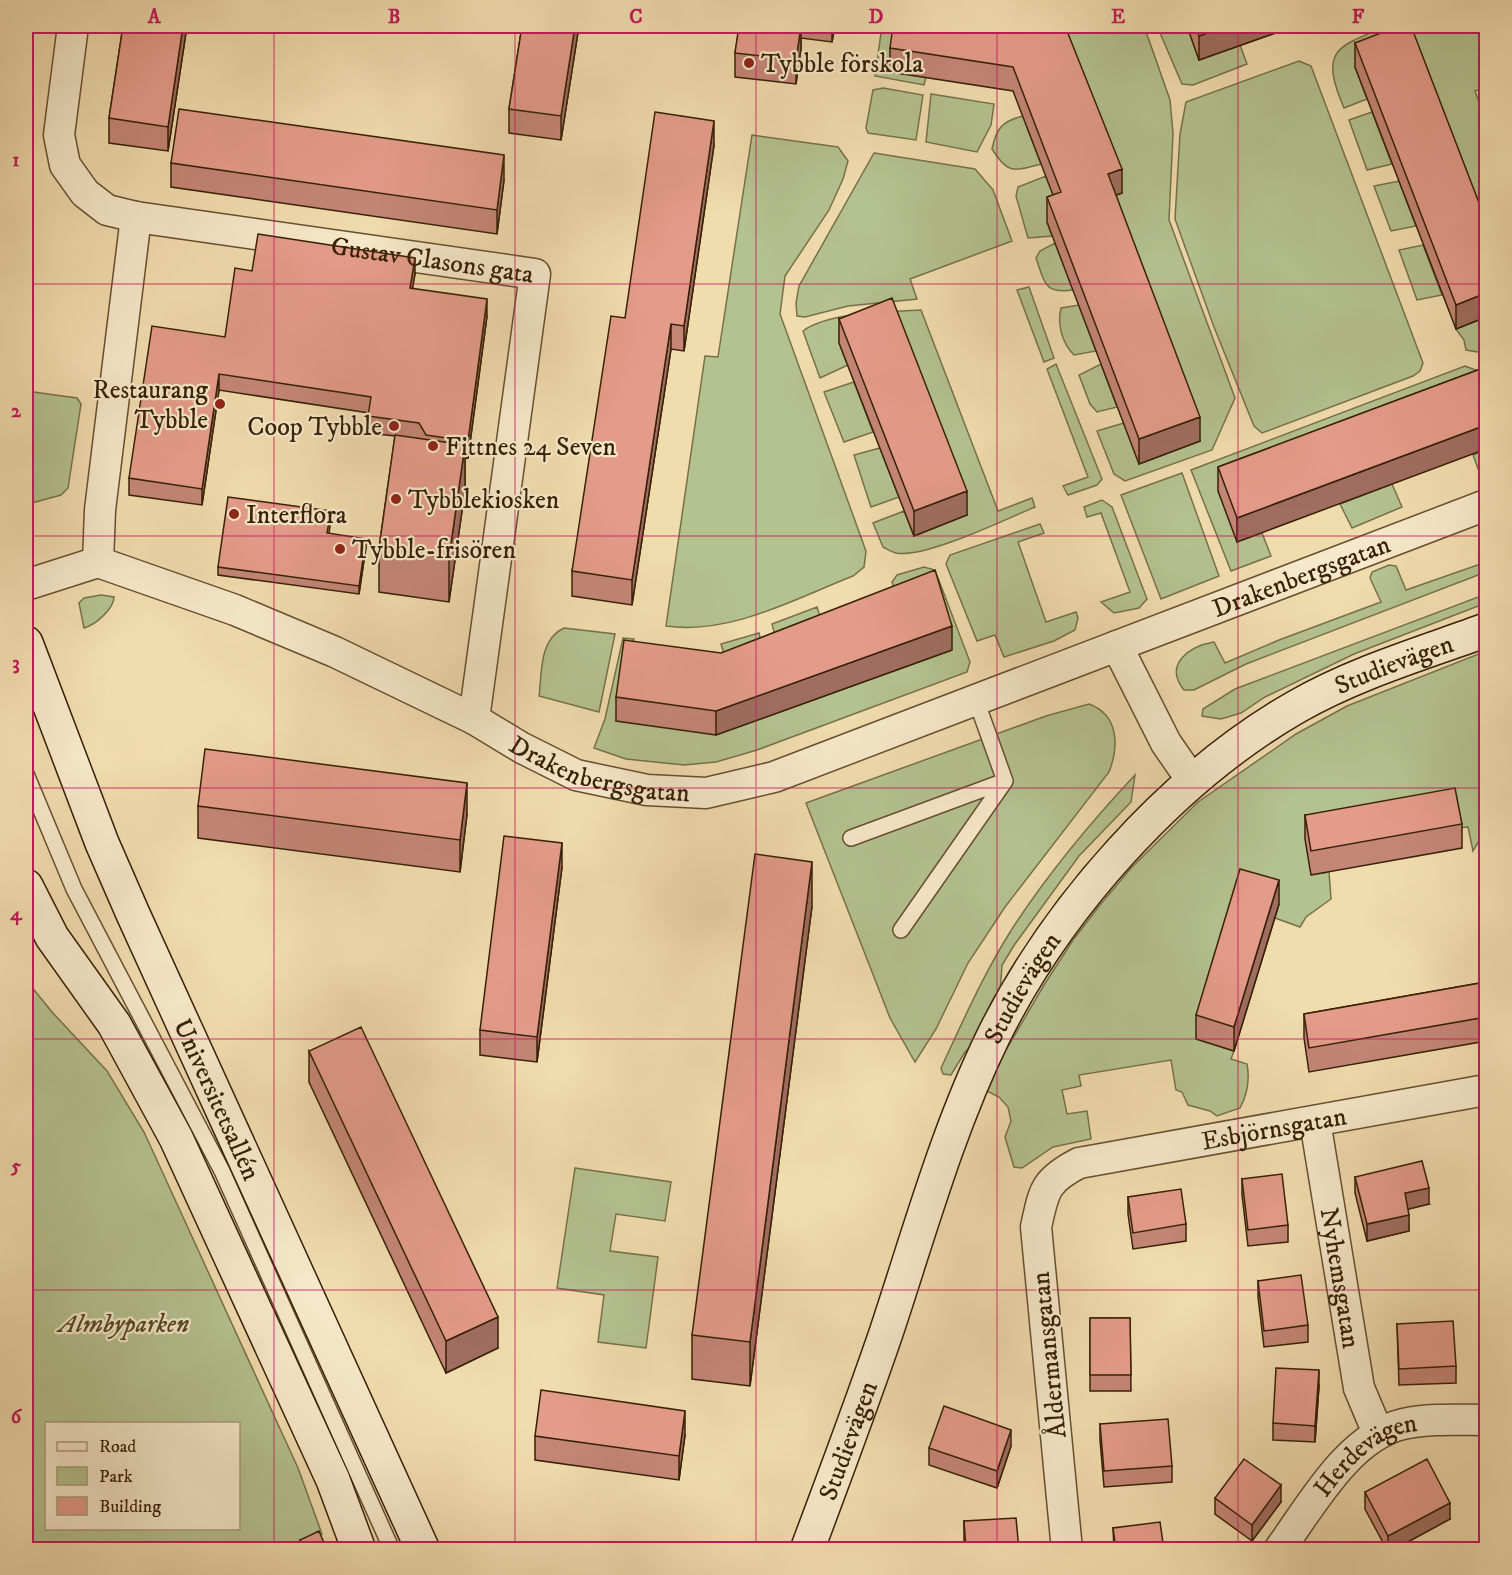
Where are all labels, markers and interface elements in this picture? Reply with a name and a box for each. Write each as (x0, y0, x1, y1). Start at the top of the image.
text: A (147, 5, 162, 30)
text: B (388, 5, 400, 30)
text: C (629, 5, 643, 30)
text: D (869, 5, 884, 30)
text: E (1111, 5, 1125, 30)
text: F (1352, 5, 1365, 30)
place label: Tybble förskola (761, 48, 923, 81)
marker: Tybble förskola (742, 56, 756, 70)
text: 1 (12, 148, 20, 173)
street label: Gustav Clasons gata (329, 230, 536, 292)
place label: Restaurang Tybble (92, 374, 208, 437)
marker: Restaurang Tybble (213, 397, 227, 411)
text: 2 (11, 399, 22, 424)
place label: Coop Tybble (247, 411, 382, 444)
marker: Coop Tybble (387, 419, 401, 433)
place label: Fittnes 24 Seven (445, 431, 617, 464)
marker: Fittnes 24 Seven (426, 439, 440, 453)
place label: Tybblekiosken (408, 484, 560, 517)
marker: Tybblekiosken (389, 492, 403, 506)
place label: Interflora (246, 499, 347, 532)
marker: Interflora (227, 507, 241, 521)
street label: Drakenbergsgatan (1208, 528, 1396, 626)
place label: Tybble-frisören (352, 534, 516, 567)
marker: Tybble-frisören (333, 542, 347, 556)
street label: Studievägen (1330, 628, 1458, 703)
text: 3 (12, 651, 20, 676)
street label: Drakenbergsgatan (502, 729, 691, 810)
text: 4 (10, 902, 23, 927)
street label: Studievägen (977, 926, 1069, 1050)
street label: Universitetsallén (165, 1014, 267, 1186)
street label: Esbjörnsgatan (1199, 1100, 1350, 1159)
text: 5 (10, 1154, 21, 1179)
street label: Nyhemsgatan (1312, 1205, 1367, 1351)
street label: Åldermansgatan (1023, 1270, 1075, 1440)
park label: Almbyparken (56, 1308, 189, 1341)
street label: Studievägen (812, 1376, 886, 1505)
text: 6 (11, 1405, 23, 1430)
street label: Herdevägen (1307, 1407, 1420, 1504)
legend (45, 1422, 240, 1530)
text: Road (99, 1436, 136, 1458)
text: Park (99, 1466, 133, 1488)
text: Building (99, 1496, 161, 1518)

